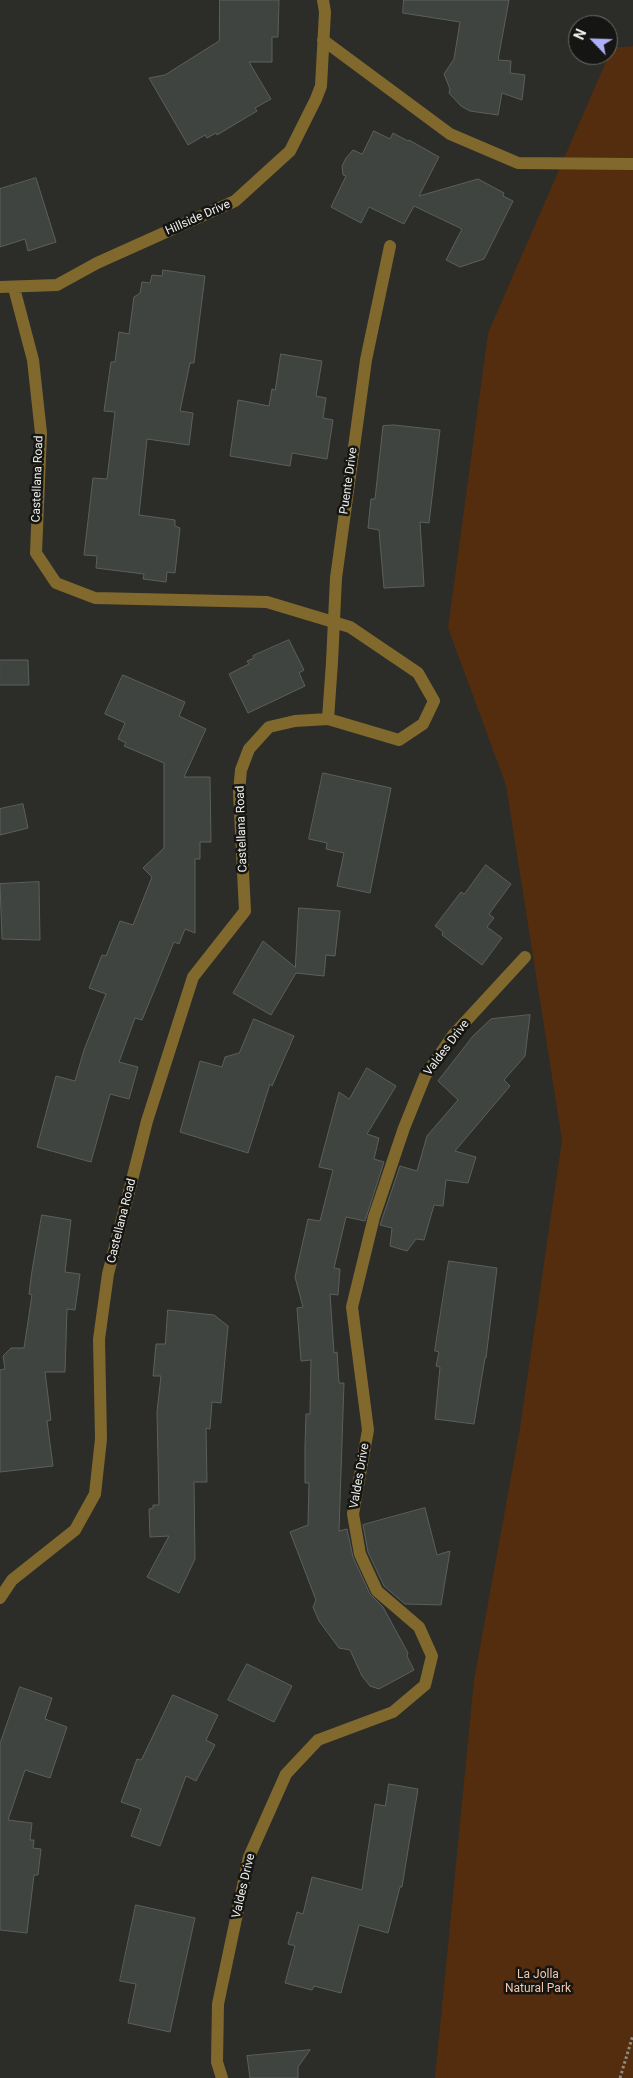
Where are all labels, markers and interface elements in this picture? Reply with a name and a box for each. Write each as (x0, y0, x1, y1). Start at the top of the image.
north arrow (568, 15, 618, 65)
text: N (571, 27, 590, 42)
street label: Hillside Drive (163, 197, 233, 239)
street label: Castellana Road (29, 435, 47, 523)
street label: Puente Drive (337, 447, 361, 515)
street label: Castellana Road (233, 785, 251, 873)
street label: Valdes Drive (421, 1017, 473, 1079)
street label: Castellana Road (105, 1177, 139, 1265)
street label: Valdes Drive (347, 1442, 373, 1510)
street label: Valdes Drive (230, 1852, 258, 1920)
park label: La Jolla Natural Park (505, 1968, 571, 1996)

